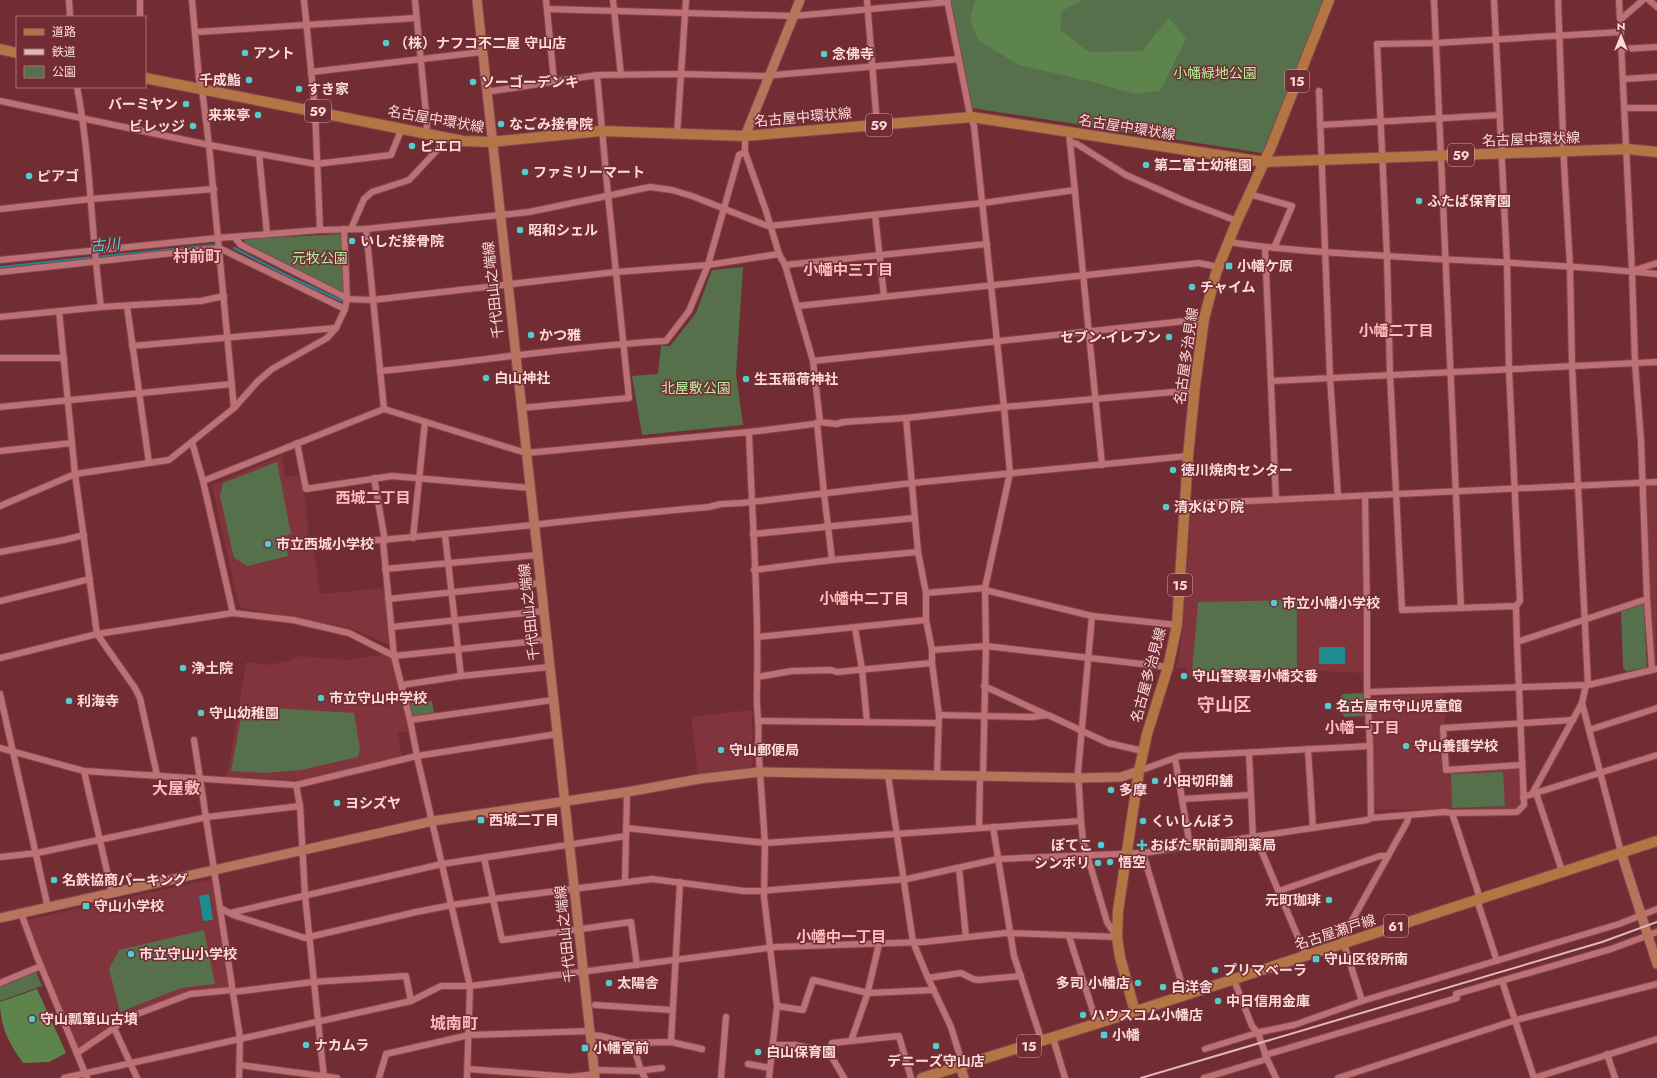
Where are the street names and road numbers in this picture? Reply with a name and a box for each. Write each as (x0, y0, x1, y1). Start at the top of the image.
road number: 15 (1285, 70, 1309, 92)
road number: 59 (305, 100, 331, 122)
street label: 名古屋中環状線 (386, 101, 486, 137)
street label: 名古屋中環状線 (753, 103, 853, 131)
street label: 名古屋中環状線 (1077, 109, 1177, 145)
road number: 59 (866, 114, 892, 136)
street label: 名古屋中環状線 (1482, 127, 1580, 151)
road number: 59 (1448, 144, 1474, 166)
street label: 千代田山之端線 (478, 240, 508, 340)
street label: 名古屋多治見線 (1169, 306, 1203, 406)
street label: 千代田山之端線 (514, 562, 544, 662)
road number: 15 (1168, 574, 1192, 596)
street label: 名古屋多治見線 (1126, 625, 1170, 725)
street label: 千代田山之端線 (550, 884, 580, 984)
street label: 名古屋瀬戸線 (1292, 910, 1378, 954)
road number: 61 (1384, 915, 1408, 937)
road number: 15 (1017, 1035, 1041, 1057)

